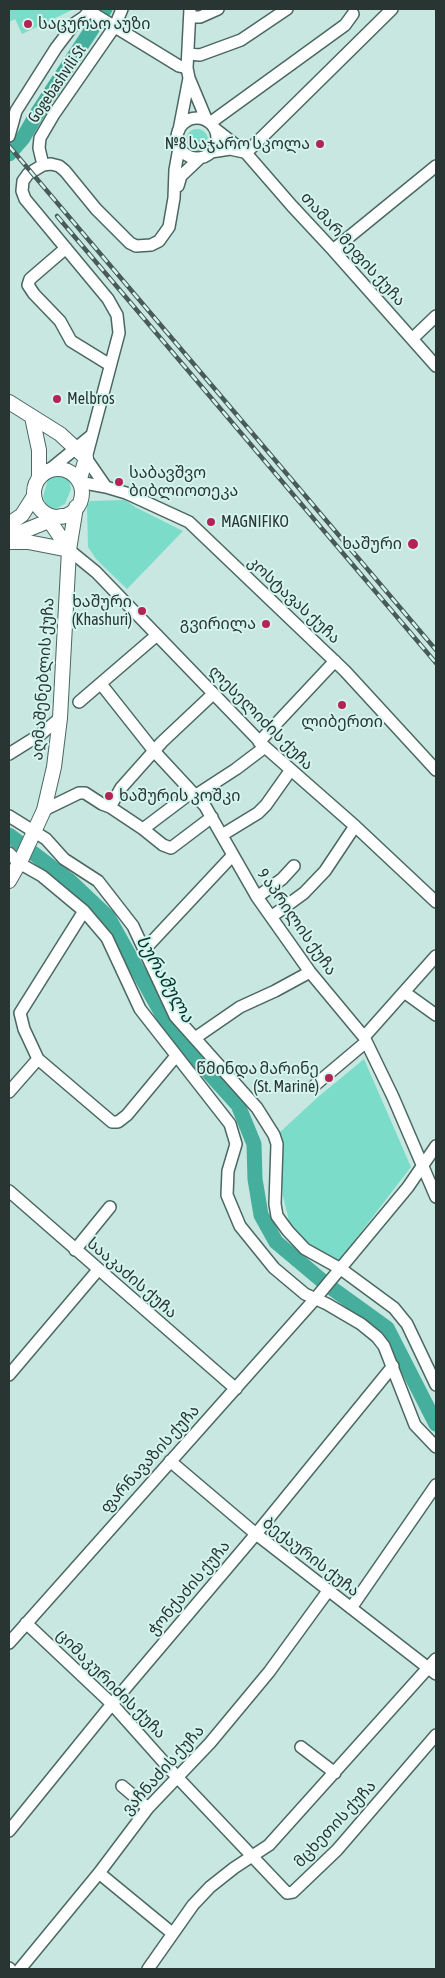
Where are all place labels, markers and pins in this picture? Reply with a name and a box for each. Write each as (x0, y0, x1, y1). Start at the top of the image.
place label: საცურაო აუზი (38, 14, 150, 34)
marker: საცურაო აუზი (22, 18, 34, 30)
place label: №8 საჯარო სკოლა (165, 134, 310, 154)
marker: №8 საჯარო სკოლა (314, 138, 326, 150)
place label: Melbros (67, 389, 115, 409)
marker: Melbros (51, 393, 63, 405)
place label: საბავშვო ბიბლიოთეკა (129, 463, 238, 501)
marker: საბავშვო ბიბლიოთეკა (113, 476, 125, 488)
place label: MAGNIFIKO (221, 512, 289, 532)
marker: MAGNIFIKO (205, 516, 217, 528)
place label: ხაშური (342, 534, 402, 554)
marker: ხაშური (406, 537, 420, 551)
place label: ხაშური (Khashuri) (72, 592, 132, 630)
marker: ხაშური (Khashuri) (136, 605, 148, 617)
place label: გვირილა (180, 614, 256, 634)
marker: გვირილა (260, 618, 272, 630)
marker: ლიბერთი (336, 699, 348, 711)
place label: ლიბერთი (301, 712, 383, 732)
place label: ხაშურის კოშკი (119, 786, 241, 806)
marker: ხაშურის კოშკი (103, 790, 115, 802)
place label: წმინდა მარინე (St. Marine) (196, 1059, 319, 1097)
marker: წმინდა მარინე (St. Marine) (323, 1072, 335, 1084)

